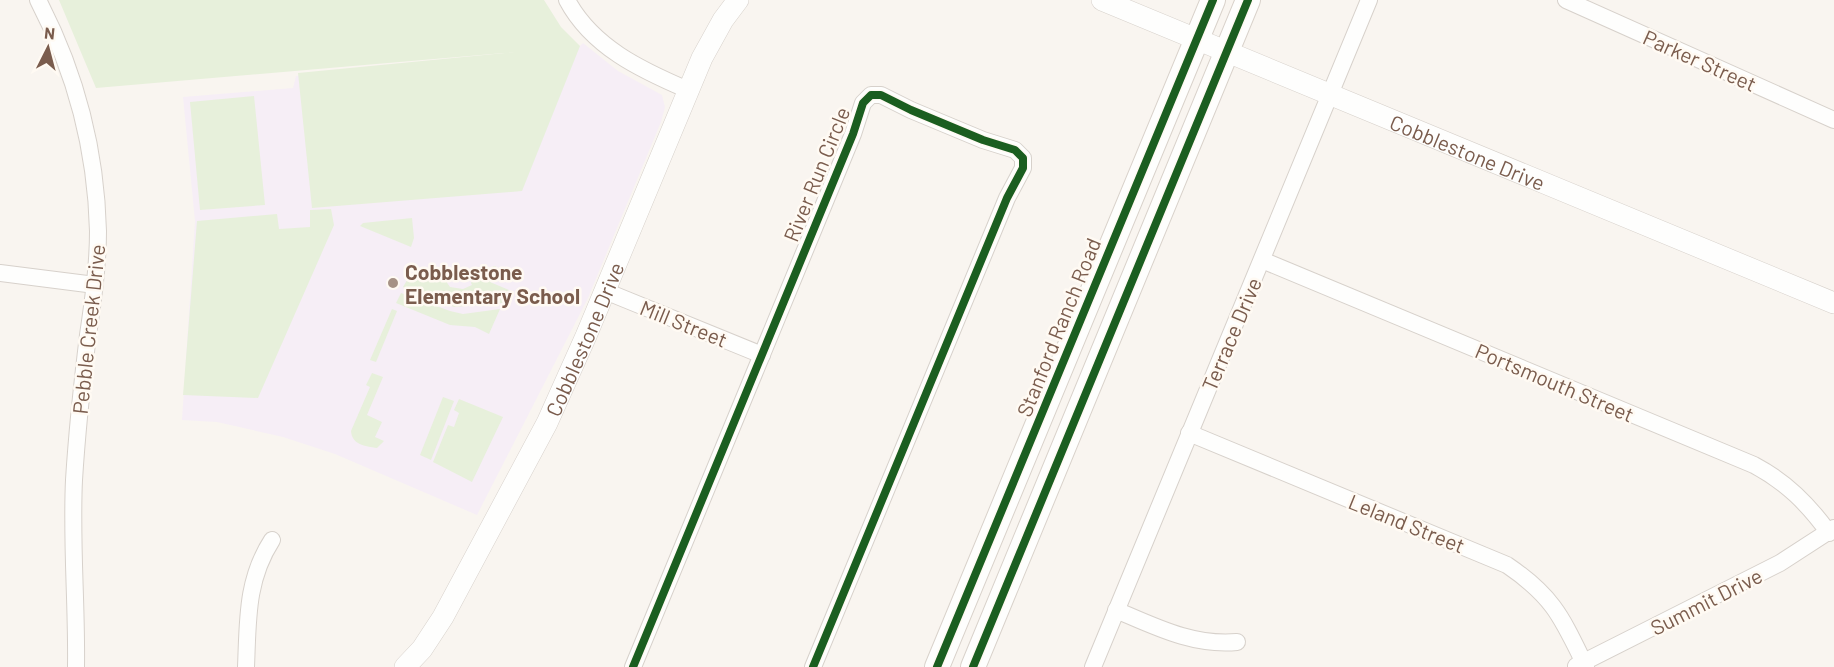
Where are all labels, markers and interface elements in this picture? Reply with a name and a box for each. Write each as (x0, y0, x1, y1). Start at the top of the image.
north arrow (18, 18, 78, 78)
text: N (43, 23, 56, 43)
street label: Parker Street (1640, 24, 1760, 96)
street label: River Run Circle (778, 103, 854, 245)
street label: Cobblestone Drive (1387, 108, 1549, 195)
street label: Stanford Ranch Road (1011, 234, 1105, 420)
street label: Pebble Creek Drive (67, 243, 109, 415)
street label: Cobblestone Drive (539, 258, 628, 420)
place label: Cobblestone Elementary School (405, 259, 580, 308)
street label: Terrace Drive (1196, 274, 1266, 394)
marker: Cobblestone Elementary School (386, 276, 400, 290)
street label: Mill Street (637, 294, 731, 352)
street label: Portsmouth Street (1472, 337, 1638, 427)
street label: Leland Street (1345, 488, 1469, 558)
street label: Summit Drive (1646, 562, 1766, 640)

